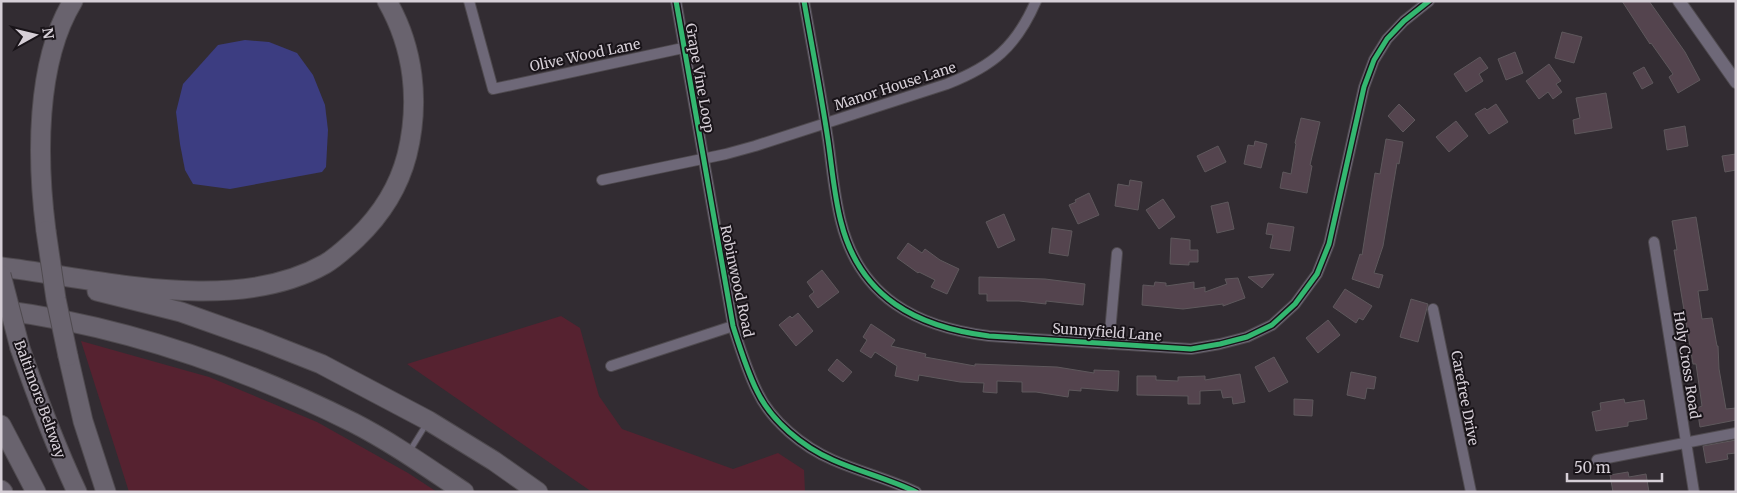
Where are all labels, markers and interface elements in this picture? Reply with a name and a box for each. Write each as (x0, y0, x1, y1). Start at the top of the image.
north arrow (10, 10, 60, 60)
street label: Grape Vine Loop (682, 22, 719, 135)
text: N (38, 26, 58, 40)
street label: Olive Wood Lane (528, 35, 642, 75)
street label: Manor House Lane (832, 58, 958, 114)
street label: Robinwood Road (716, 223, 758, 339)
street label: Holy Cross Road (1670, 310, 1704, 421)
street label: Sunnyfield Lane (1052, 319, 1162, 345)
street label: Baltimore Beltway (10, 338, 70, 461)
street label: Carefree Drive (1447, 349, 1483, 447)
scale bar (1567, 450, 1662, 482)
text: 50 m (1574, 458, 1611, 477)

